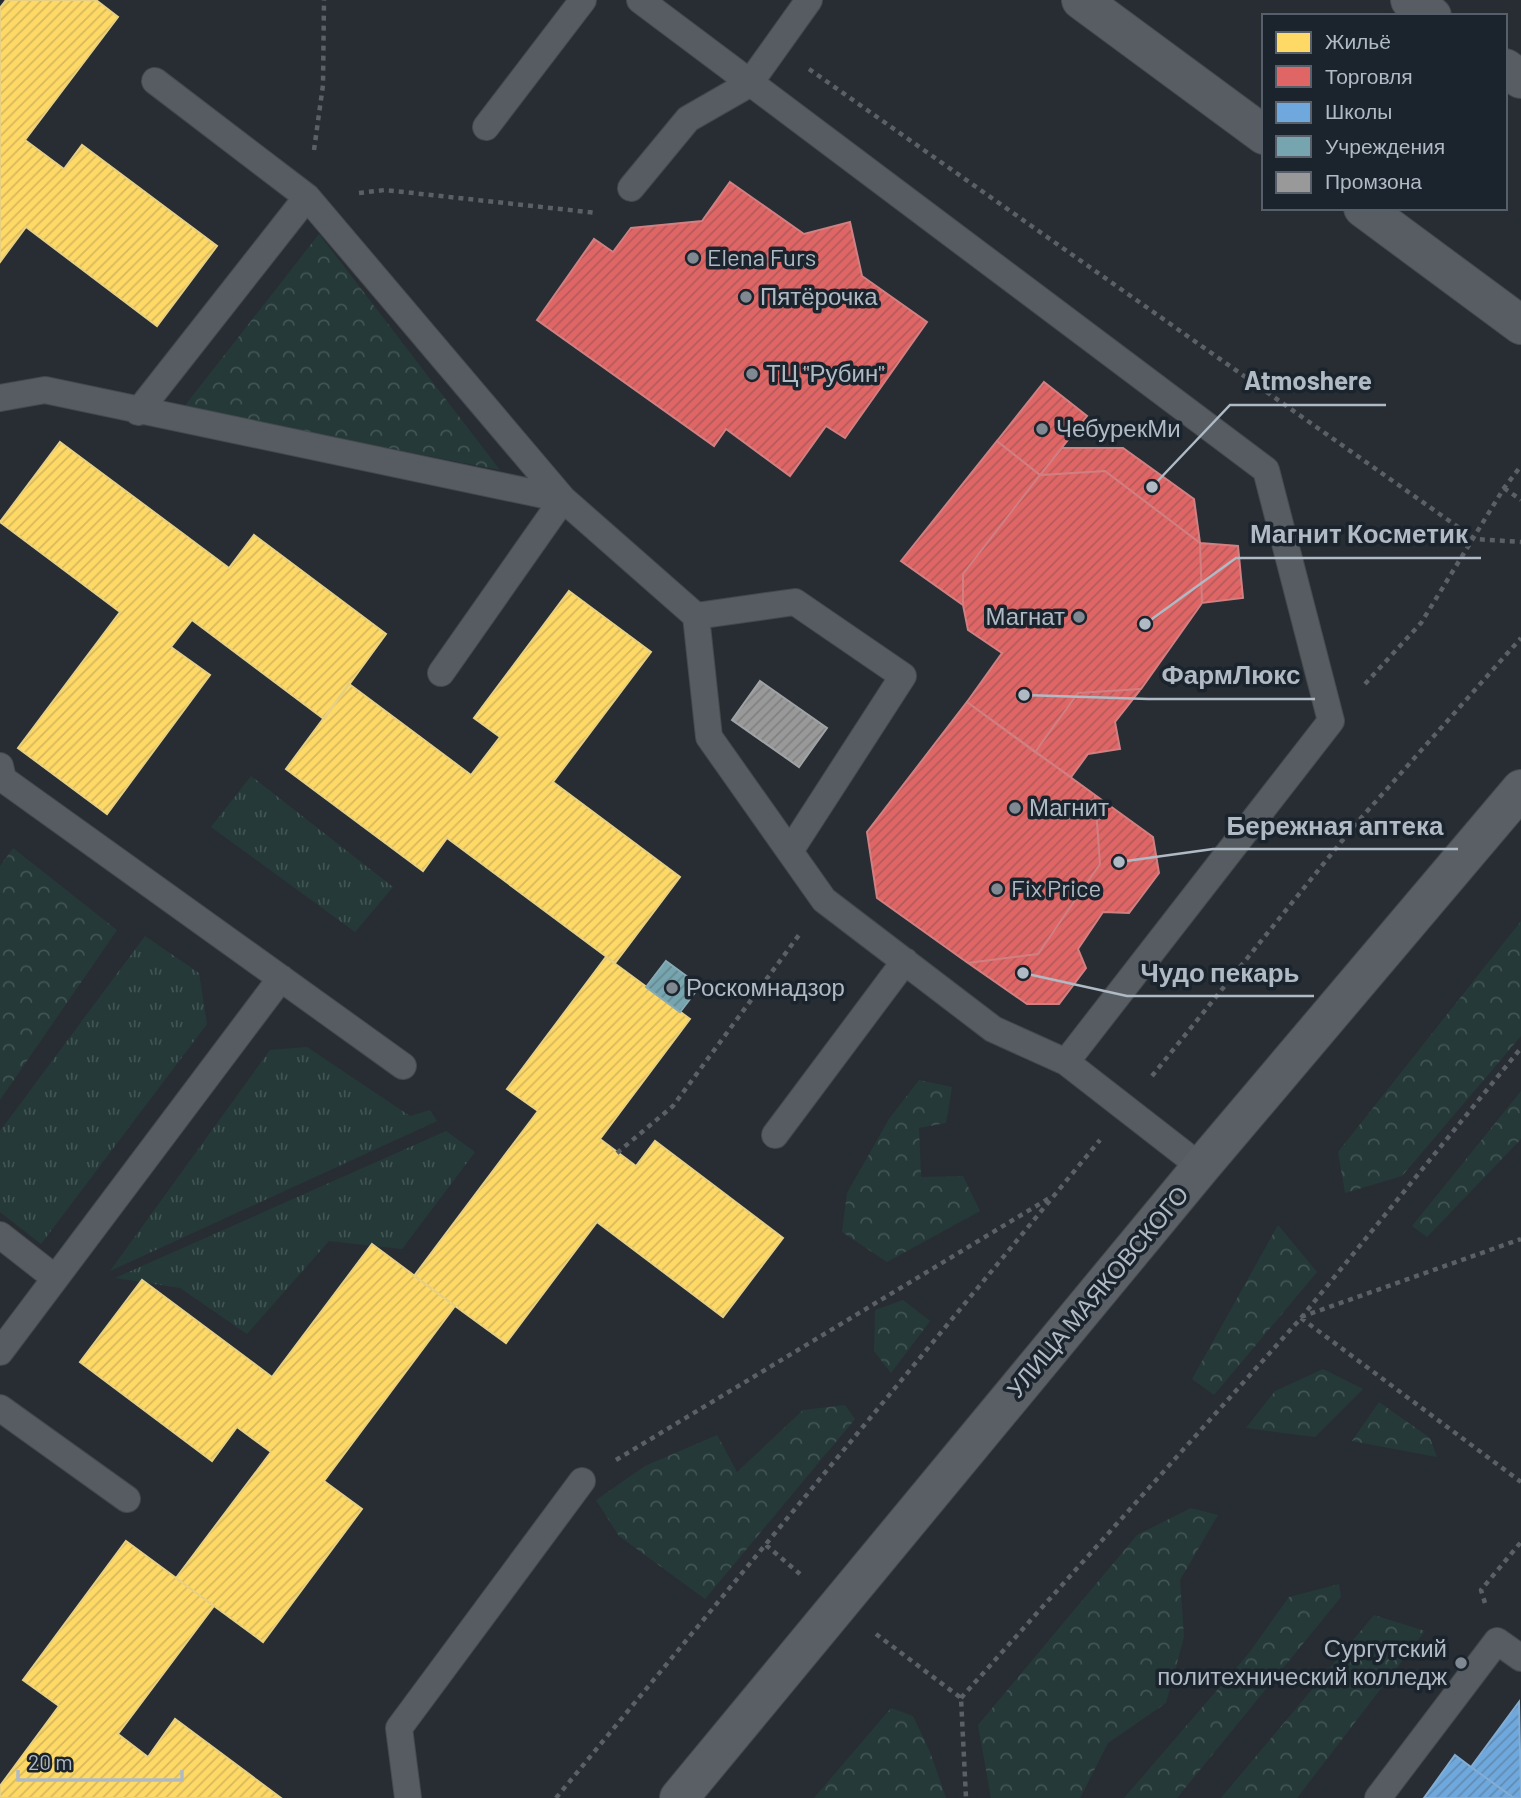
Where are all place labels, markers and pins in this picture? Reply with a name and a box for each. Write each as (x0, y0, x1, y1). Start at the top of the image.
place label: Elena Furs (707, 242, 816, 271)
marker: Elena Furs (685, 250, 701, 266)
place label: Пятёрочка (760, 281, 878, 310)
marker: Пятёрочка (738, 289, 754, 305)
place label: ТЦ "Рубин" (766, 358, 885, 387)
callout: Atmoshere (1230, 358, 1386, 405)
marker: ТЦ "Рубин" (744, 366, 760, 382)
place label: ЧебурекМи (1056, 413, 1181, 442)
marker: ЧебурекМи (1034, 421, 1050, 437)
callout: Магнит Косметик (1236, 511, 1481, 558)
place label: Магнат (986, 601, 1065, 630)
marker: Магнат (1071, 609, 1087, 625)
callout: ФармЛюкс (1148, 652, 1315, 699)
place label: Магнит (1029, 792, 1109, 821)
marker: Магнит (1007, 800, 1023, 816)
callout: Бережная аптека (1213, 802, 1458, 849)
place label: Fix Price (1011, 873, 1101, 902)
marker: Fix Price (989, 881, 1005, 897)
callout: Чудо пекарь (1127, 949, 1314, 996)
place label: Роскомнадзор (686, 972, 845, 1001)
marker: Роскомнадзор (664, 980, 680, 996)
place label: Сургутский политехнический колледж (1157, 1633, 1447, 1690)
marker: Сургутский политехнический колледж (1453, 1655, 1469, 1671)

